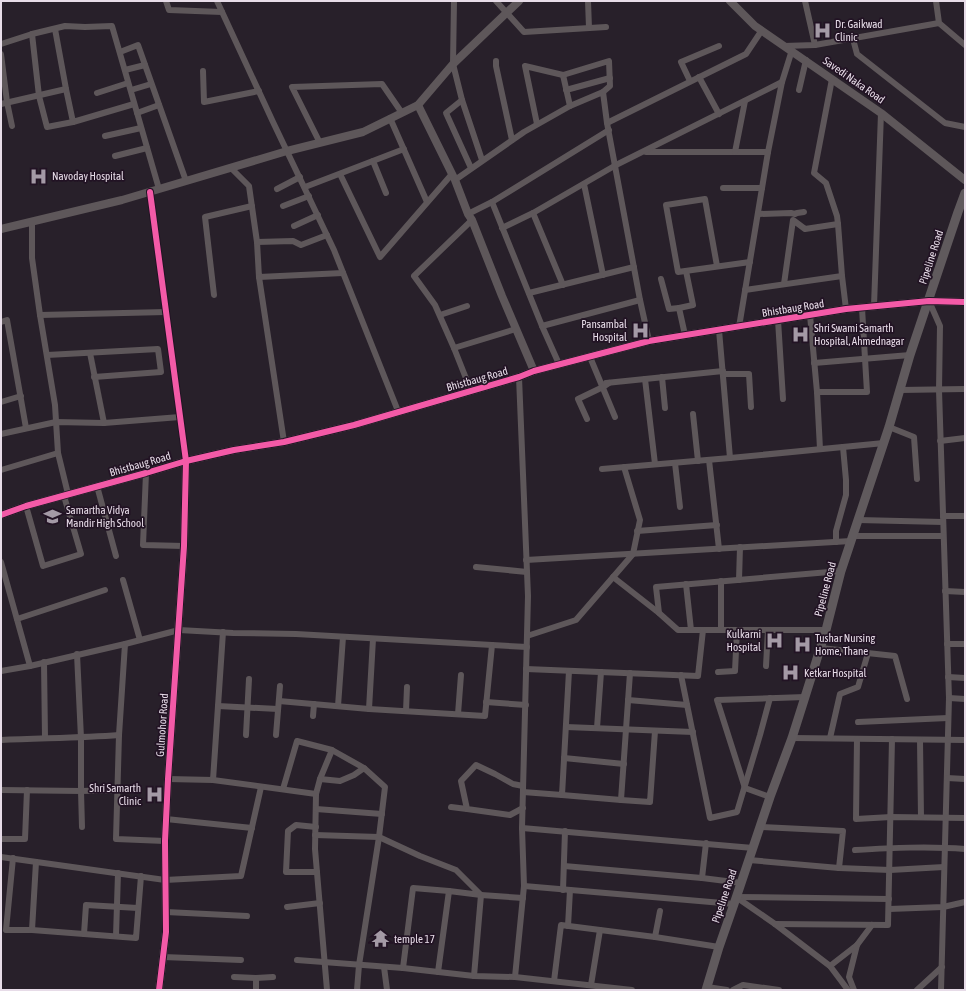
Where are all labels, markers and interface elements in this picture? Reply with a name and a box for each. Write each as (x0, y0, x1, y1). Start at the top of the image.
place label: Dr. Gaikwad Clinic (835, 18, 883, 43)
hospital icon: Dr. Gaikwad Clinic (812, 20, 832, 40)
street label: Savedi Naka Road (821, 54, 887, 106)
hospital icon: Navoday Hospital (29, 166, 49, 186)
place label: Navoday Hospital (52, 170, 124, 182)
street label: Pipeline Road (917, 228, 945, 286)
street label: Bhistbaug Road (761, 297, 825, 319)
place label: Pansambal Hospital (581, 318, 627, 343)
hospital icon: Pansambal Hospital (630, 320, 650, 340)
place label: Shri Swami Samarth Hospital, Ahmednagar (814, 322, 905, 347)
hospital icon: Shri Swami Samarth Hospital, Ahmednagar (791, 324, 811, 344)
street label: Bhistbaug Road (445, 365, 509, 393)
street label: Bhistbaug Road (108, 450, 172, 478)
place label: Samartha Vidya Mandir High School (66, 504, 144, 529)
school or university icon: Samartha Vidya Mandir High School (43, 506, 63, 526)
street label: Pipeline Road (812, 560, 838, 618)
place label: Kulkarni Hospital (726, 628, 761, 653)
hospital icon: Kulkarni Hospital (764, 630, 784, 650)
place label: Tushar Nursing Home, Thane (815, 632, 875, 657)
hospital icon: Tushar Nursing Home, Thane (792, 634, 812, 654)
hospital icon: Ketkar Hospital (781, 663, 801, 683)
place label: Ketkar Hospital (804, 667, 867, 679)
street label: Gulmohor Road (154, 693, 170, 757)
place label: Shri Samarth Clinic (89, 782, 142, 807)
hospital icon: Shri Samarth Clinic (144, 784, 164, 804)
street label: Pipeline Road (709, 867, 739, 925)
temple icon: temple 17 (371, 929, 391, 949)
place label: temple 17 (394, 933, 435, 945)

